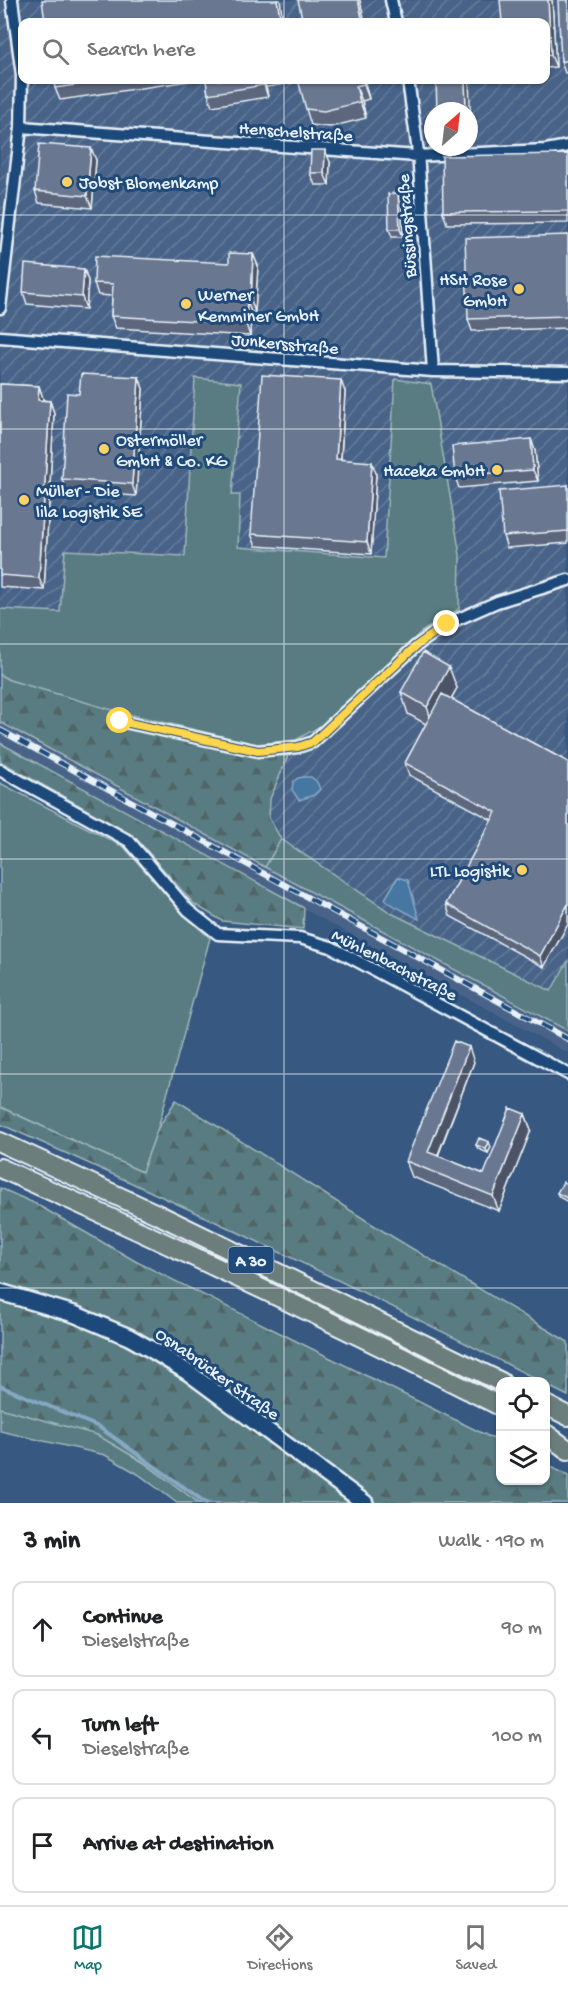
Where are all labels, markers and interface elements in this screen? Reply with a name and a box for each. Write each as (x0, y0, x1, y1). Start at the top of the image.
search box (18, 18, 550, 84)
icon: search (39, 35, 72, 68)
text: Search here (87, 38, 195, 64)
north arrow (424, 102, 478, 156)
street label: Henschelstraße (238, 119, 354, 148)
street label: Büssingstraße (394, 172, 423, 280)
place label: Jobst Blomenkamp (79, 174, 219, 195)
marker: Jobst Blomenkamp (60, 175, 74, 189)
place label: HSH Rose GmbH (439, 271, 508, 313)
marker: HSH Rose GmbH (512, 282, 526, 296)
place label: Werner Kemminer GmbH (198, 286, 320, 328)
marker: Werner Kemminer GmbH (179, 297, 193, 311)
street label: Junkersstraße (230, 330, 340, 361)
place label: Ostermöller GmbH & Co. KG (116, 431, 228, 473)
marker: Ostermöller GmbH & Co. KG (97, 442, 111, 456)
place label: Haceka GmbH (383, 462, 486, 483)
marker: Haceka GmbH (490, 463, 504, 477)
place label: Müller - Die lila Logistik SE (36, 482, 143, 524)
marker: Müller - Die lila Logistik SE (17, 493, 31, 507)
route end (433, 610, 459, 636)
route start (106, 707, 132, 733)
place label: LTL Logistik (430, 862, 512, 883)
marker: LTL Logistik (515, 863, 529, 877)
street label: Mühlenbachstraße (328, 925, 461, 1007)
road number: A 30 (228, 1247, 274, 1273)
street label: Osnabrücker Straße (150, 1324, 283, 1426)
map controls (496, 1377, 550, 1485)
button: locate (496, 1377, 550, 1431)
button: layers (496, 1431, 550, 1485)
text: 3 min (24, 1527, 80, 1558)
text: Walk · 190 m (438, 1531, 544, 1554)
text: Continue (83, 1605, 163, 1631)
icon: ahead (26, 1613, 59, 1646)
text: 90 m (502, 1618, 542, 1641)
text: Dieselstraße (83, 1631, 189, 1654)
text: Turn left (83, 1713, 157, 1739)
icon: left (26, 1721, 59, 1754)
text: 100 m (492, 1726, 542, 1749)
text: Dieselstraße (83, 1739, 189, 1762)
icon: arrive (26, 1829, 59, 1862)
text: Arrive at destination (83, 1832, 273, 1858)
tab: Map (71, 1921, 104, 1976)
tab: Directions (247, 1921, 313, 1976)
tab: Saved (455, 1921, 496, 1976)

